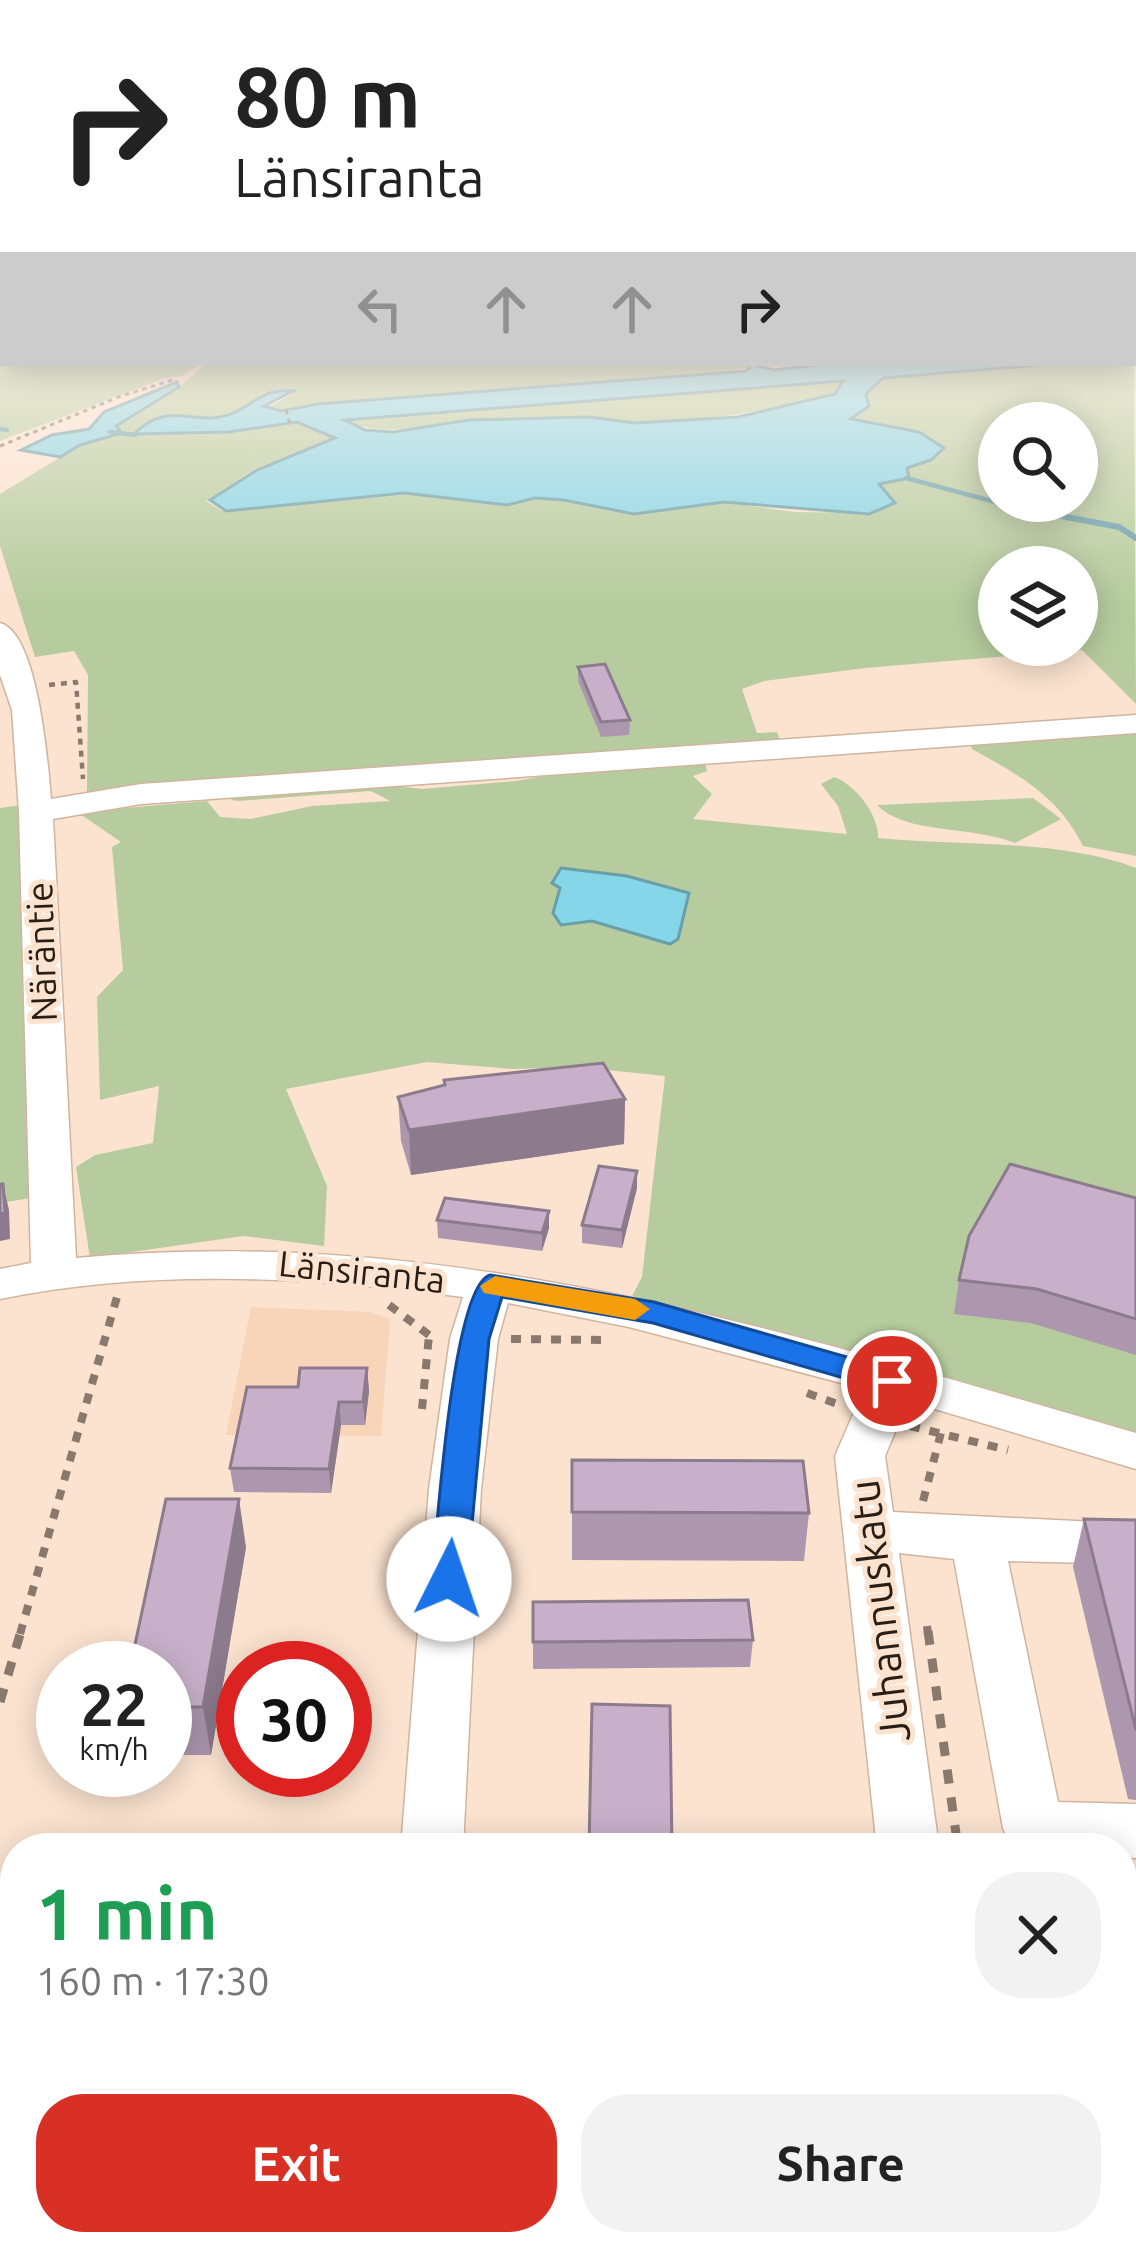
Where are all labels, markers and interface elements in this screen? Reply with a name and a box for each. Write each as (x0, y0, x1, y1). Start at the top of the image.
icon: right (36, 48, 192, 204)
text: 80 m (234, 49, 421, 143)
text: Länsiranta (234, 147, 485, 207)
icon: left (347, 276, 413, 342)
icon: ahead (473, 276, 539, 342)
icon: ahead (599, 276, 665, 342)
icon: right (725, 276, 791, 342)
map controls (978, 402, 1098, 666)
button: search (978, 402, 1098, 522)
button: layers (978, 546, 1098, 666)
street label: Näräntie (18, 881, 64, 1023)
street label: Länsiranta (277, 1242, 447, 1300)
pin (841, 1330, 943, 1432)
icon: arrive (859, 1348, 925, 1414)
street label: Juhannuskatu (840, 1477, 918, 1745)
position arrow (386, 1516, 512, 1642)
speed limit sign: 30 (216, 1641, 372, 1797)
text: 22 (80, 1670, 148, 1737)
text: km/h (79, 1732, 149, 1766)
button: close (975, 1872, 1101, 1998)
text: 1 min (36, 1873, 218, 1954)
text: 160 m · 17:30 (36, 1959, 270, 2002)
button: Exit (36, 2094, 557, 2232)
button: Share (581, 2094, 1101, 2232)

